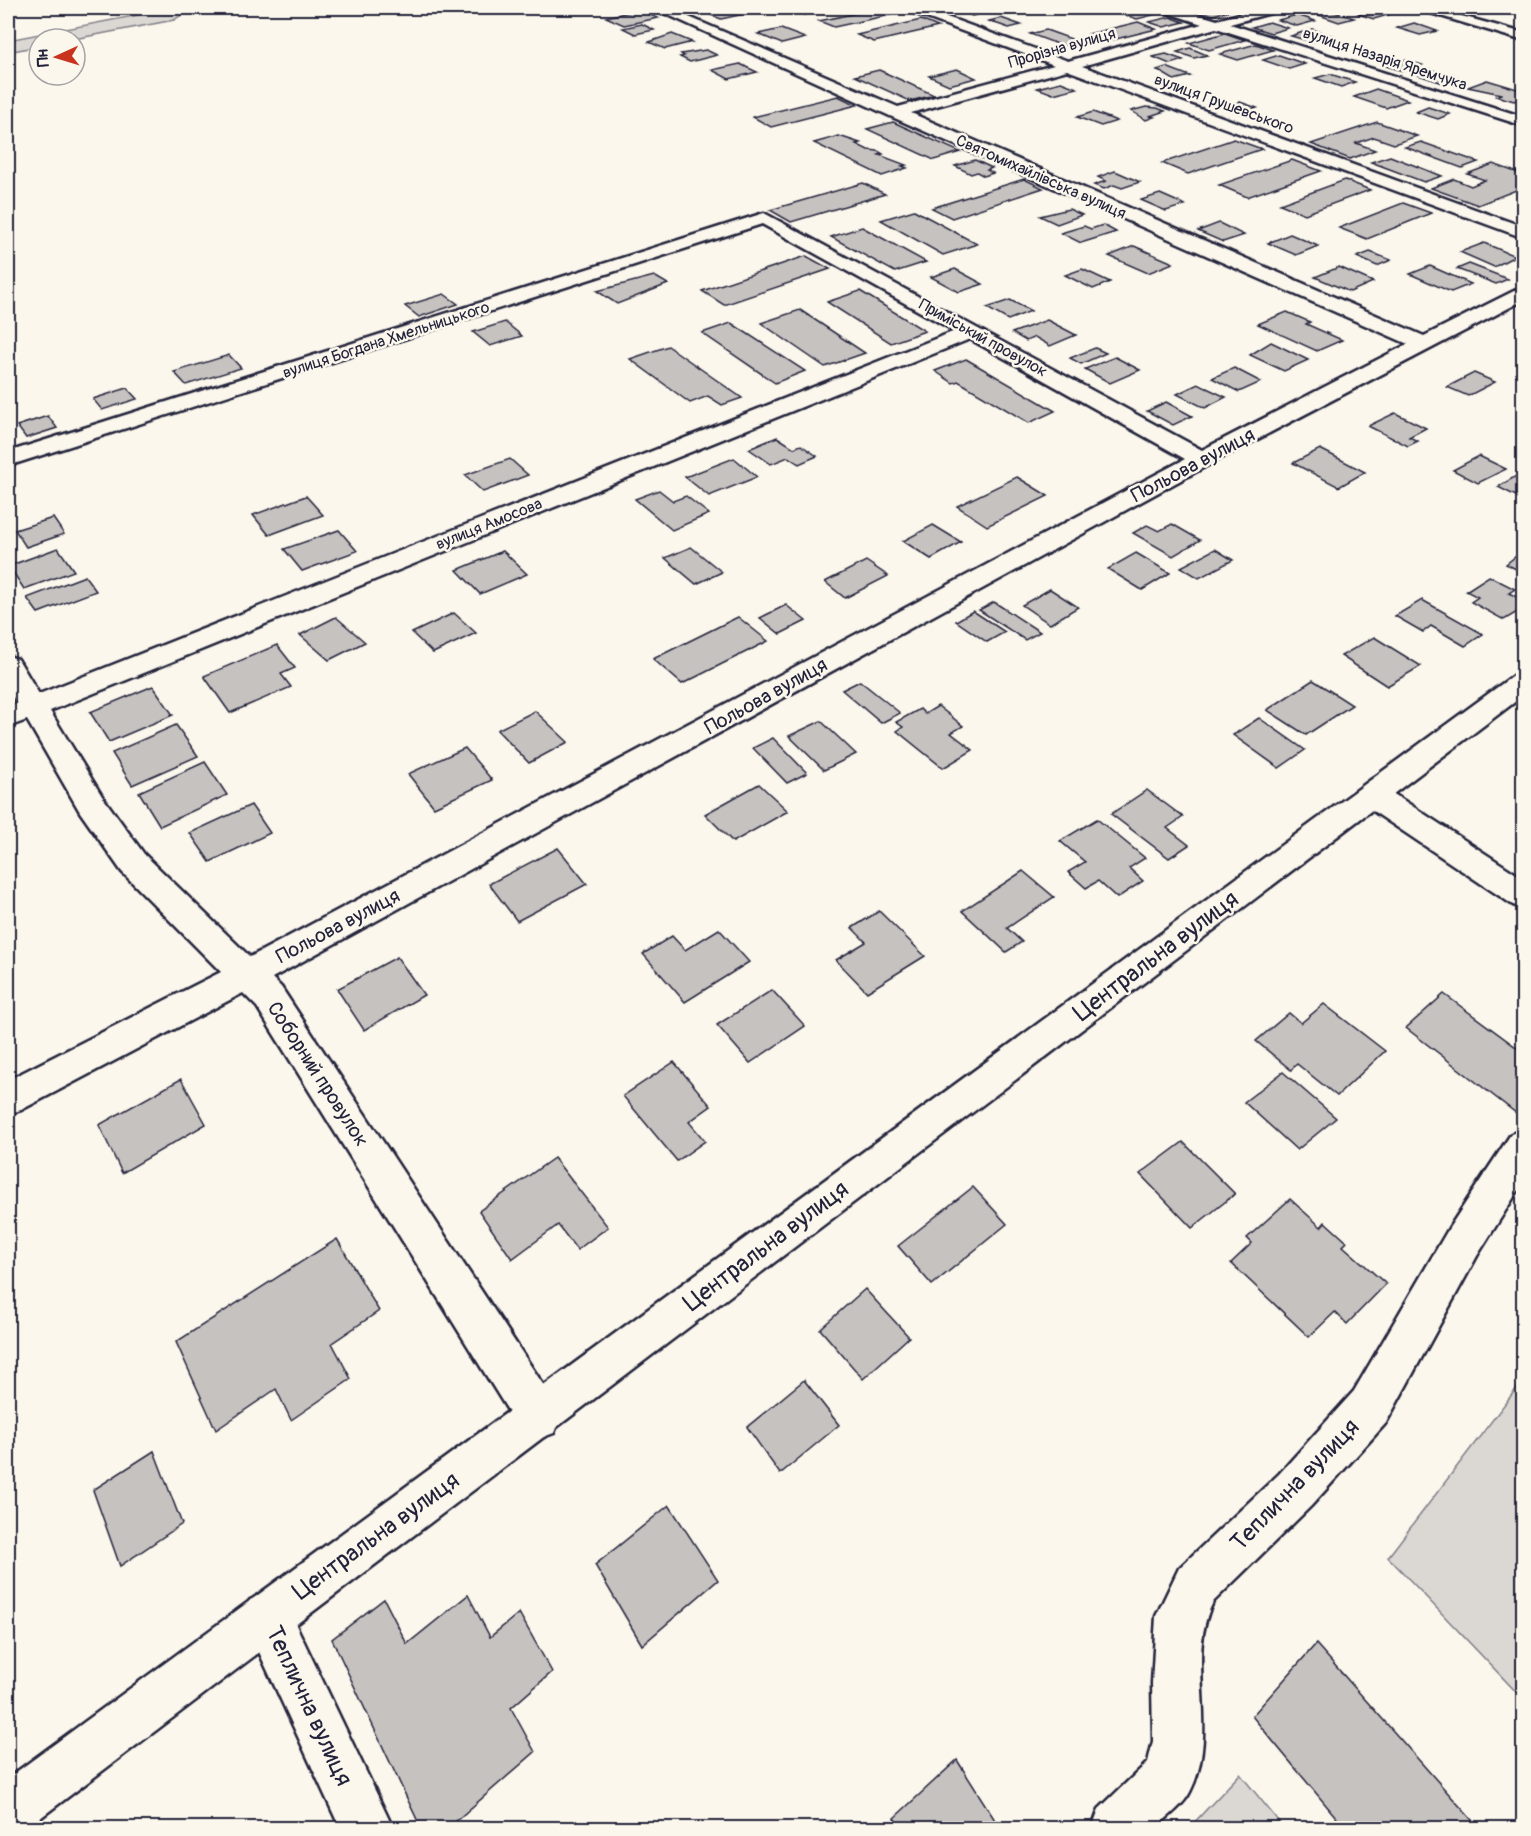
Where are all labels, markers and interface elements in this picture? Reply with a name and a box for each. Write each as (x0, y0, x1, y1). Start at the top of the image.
street label: Прорізна вулиця (1006, 23, 1118, 73)
street label: вулиця Назарія Яремчука (1300, 23, 1470, 95)
north arrow (27, 27, 87, 87)
text: Пн (32, 48, 54, 67)
street label: вулиця Грушевського (1152, 69, 1297, 139)
street label: Святомихайлівська вулиця (953, 130, 1129, 224)
street label: Приміський провулок (915, 294, 1051, 382)
street label: вулиця Богдана Хмельницького (280, 297, 492, 383)
street label: Польова вулиця (1127, 422, 1259, 508)
street label: вулиця Амосова (433, 494, 545, 554)
street label: Польова вулиця (700, 652, 832, 740)
street label: Польова вулиця (272, 883, 404, 969)
street label: Центральна вулиця (1068, 885, 1244, 1027)
street label: Соборний провулок (262, 997, 374, 1151)
street label: Центральна вулиця (678, 1175, 854, 1317)
street label: Теплична вулиця (1225, 1413, 1365, 1557)
street label: Центральна вулиця (287, 1466, 465, 1606)
street label: Теплична вулиця (259, 1622, 359, 1790)

